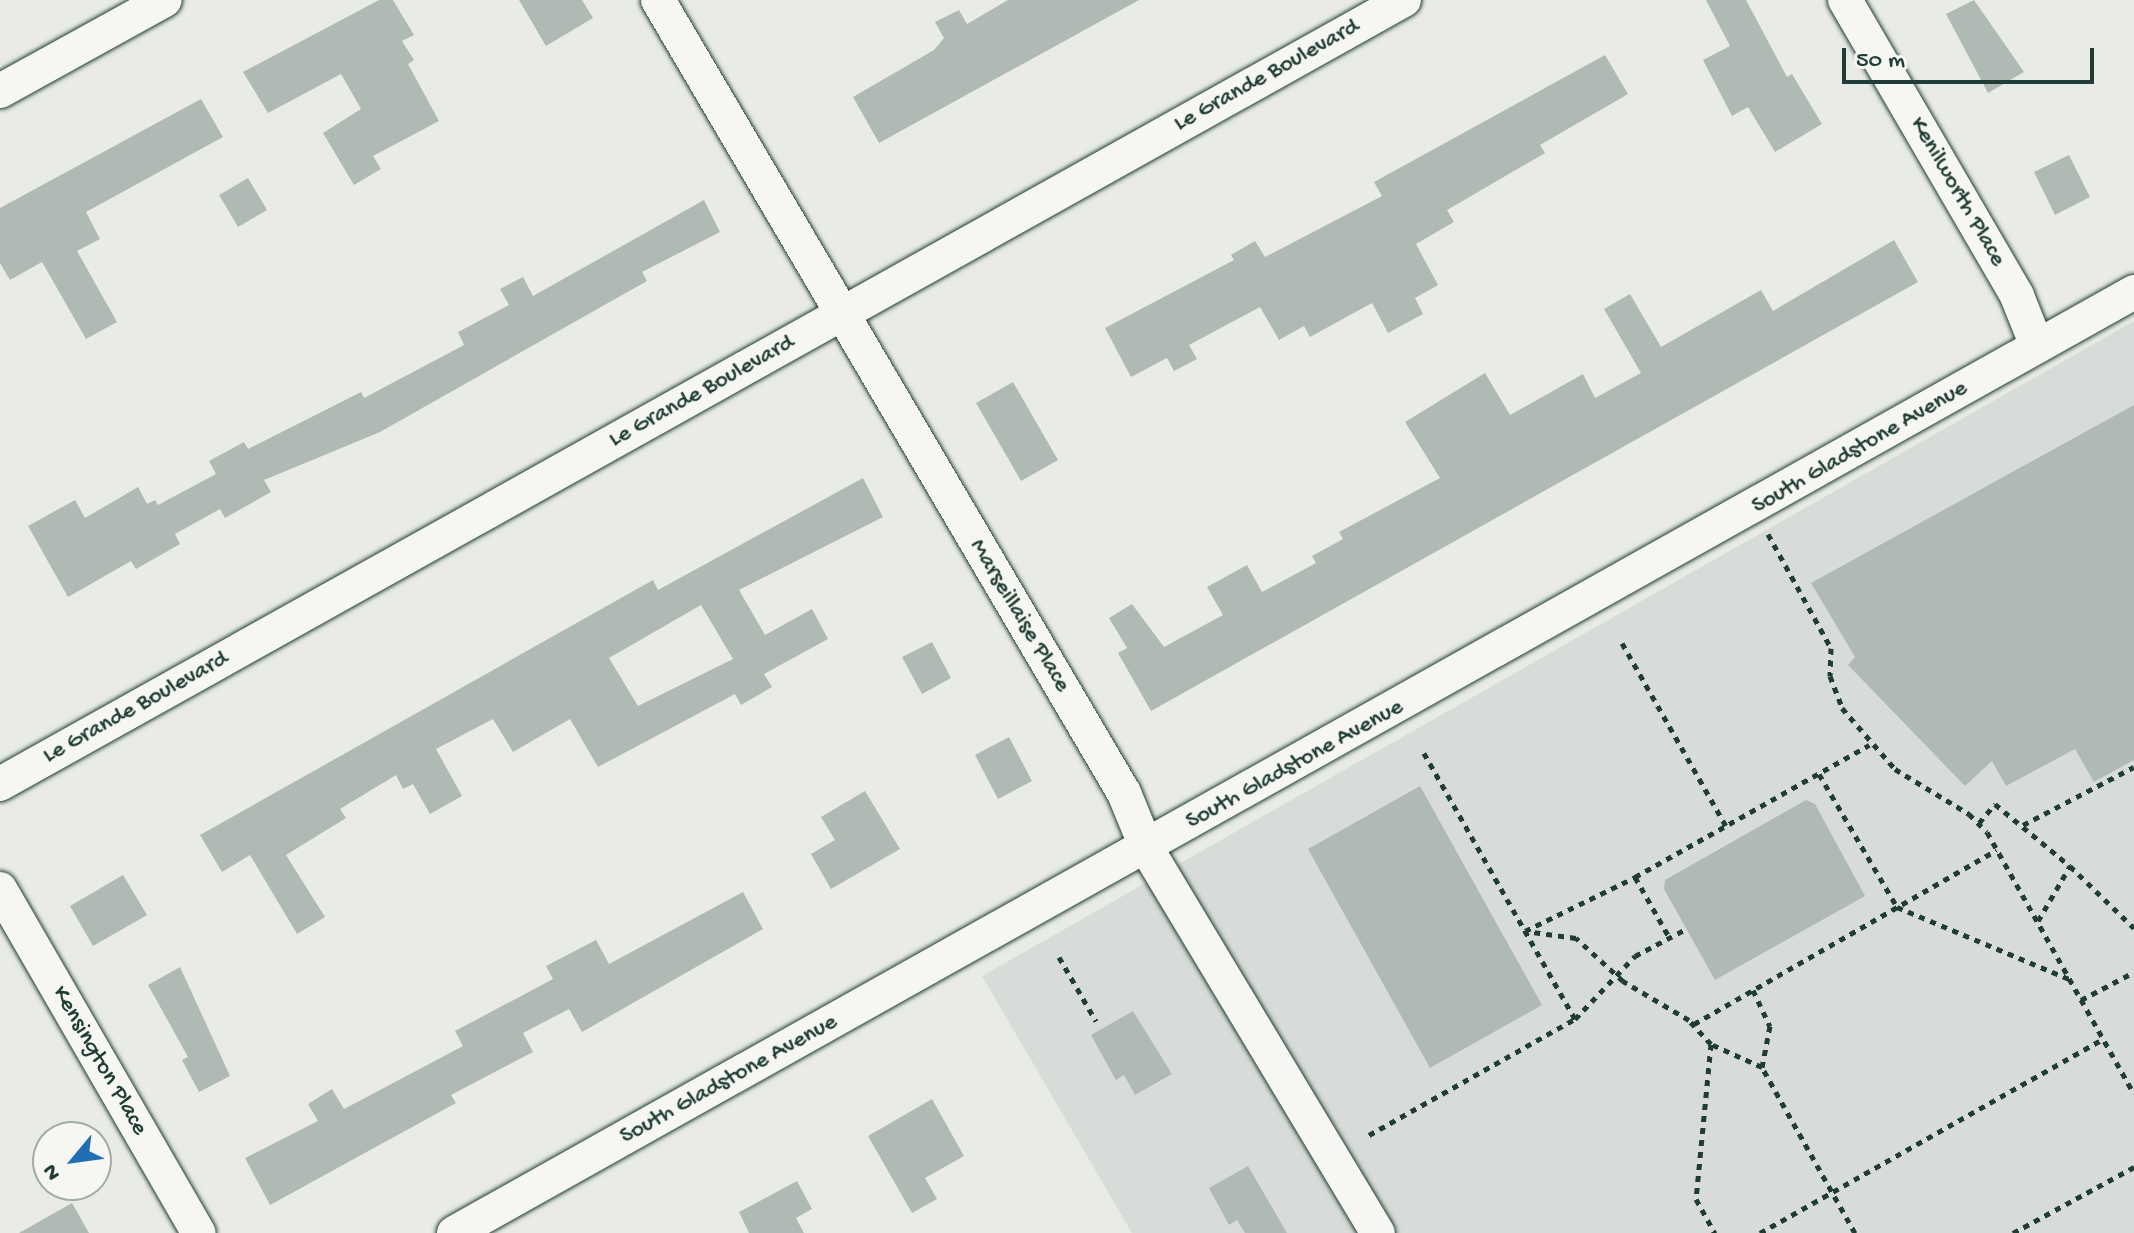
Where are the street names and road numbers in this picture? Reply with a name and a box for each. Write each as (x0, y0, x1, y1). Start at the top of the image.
street label: Le Grande Boulevard (1169, 13, 1365, 139)
street label: Kenilworth Place (1903, 112, 2011, 272)
street label: Le Grande Boulevard (604, 329, 800, 455)
street label: South Gladstone Avenue (1747, 375, 1973, 521)
street label: Marseillaise Place (962, 534, 1076, 698)
street label: Le Grande Boulevard (38, 645, 234, 771)
street label: South Gladstone Avenue (1181, 693, 1409, 837)
street label: Kensington Place (45, 981, 153, 1141)
street label: South Gladstone Avenue (615, 1008, 843, 1152)

